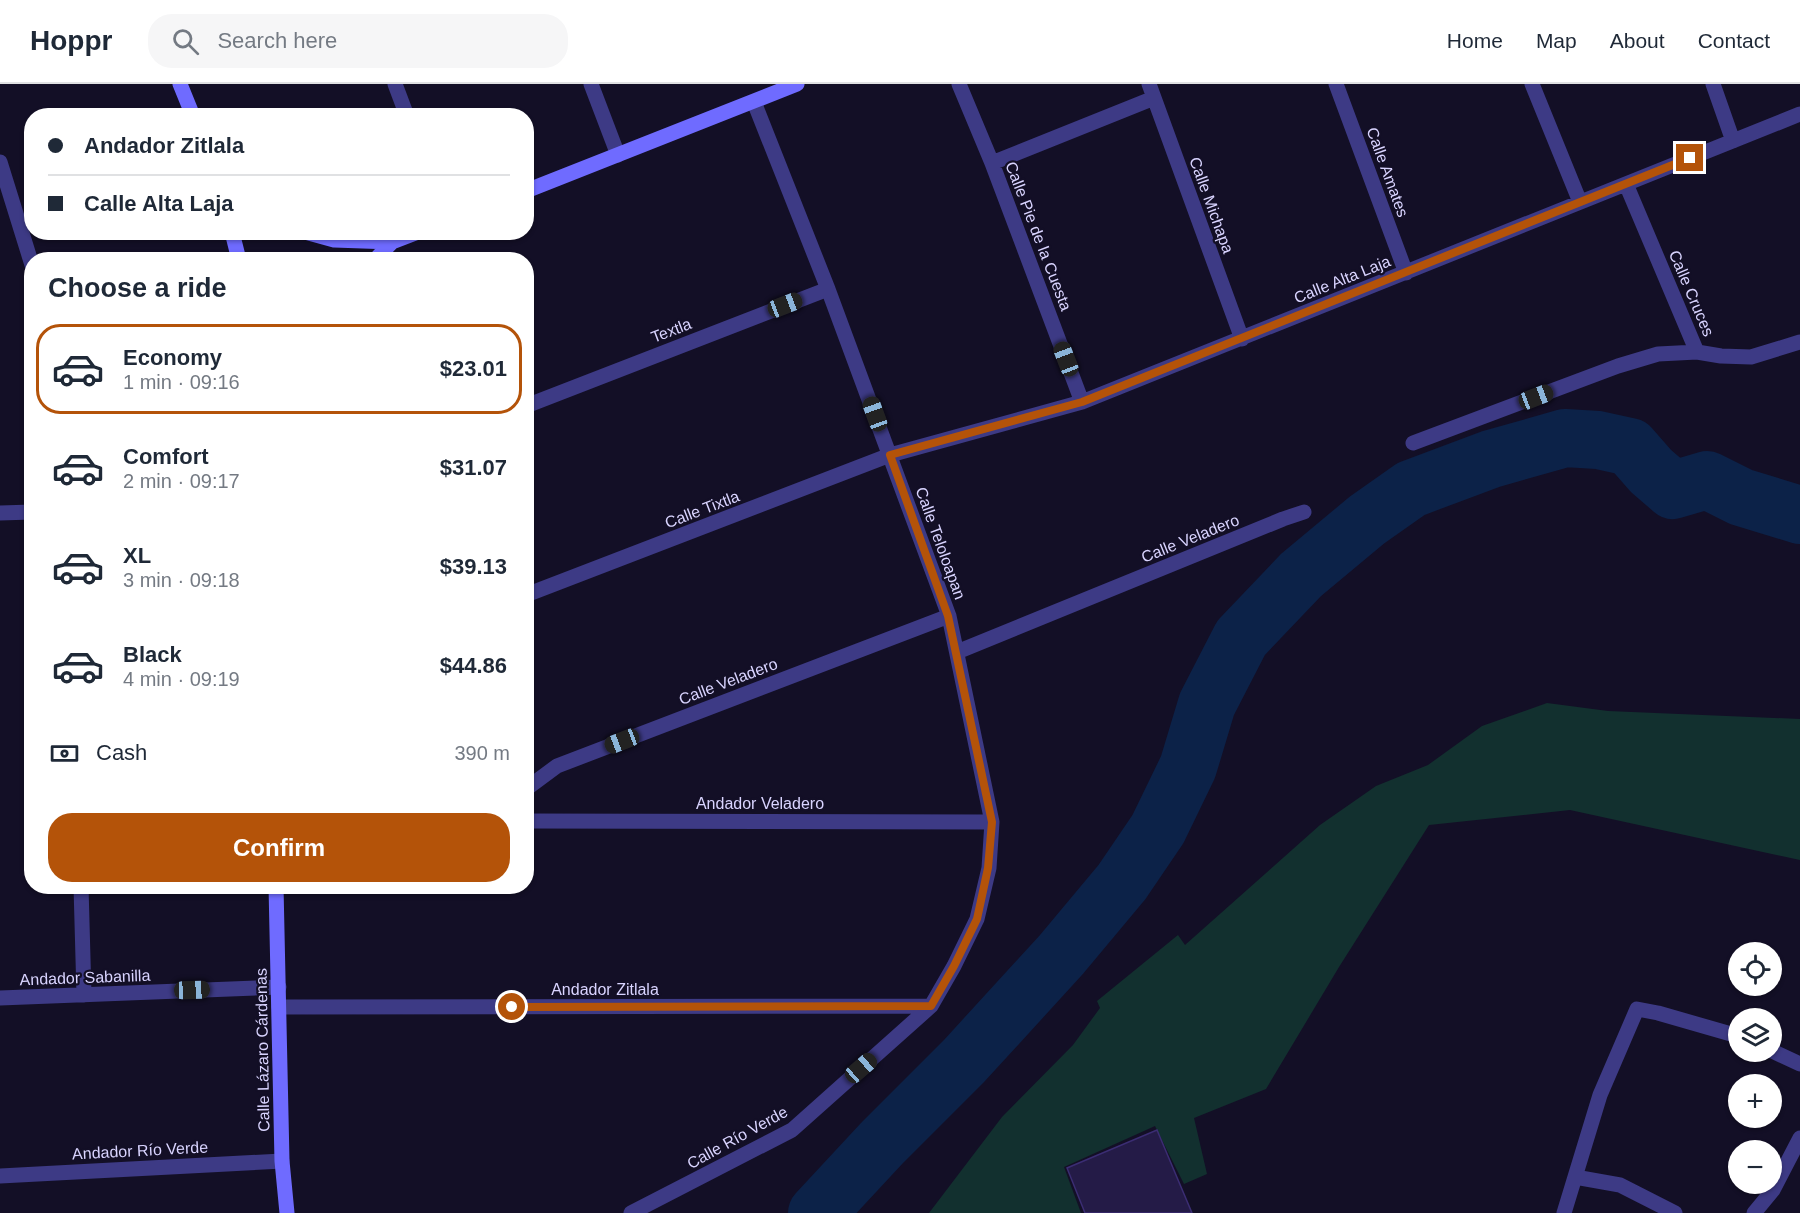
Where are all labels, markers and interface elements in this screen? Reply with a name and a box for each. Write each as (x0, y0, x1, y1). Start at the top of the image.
search box (148, 14, 568, 68)
text: Hoppr (30, 25, 112, 56)
icon: search (169, 25, 202, 58)
text: Search here (217, 28, 337, 53)
text: Home (1447, 29, 1503, 52)
text: Map (1536, 29, 1577, 52)
text: About (1610, 29, 1665, 52)
text: Contact (1698, 29, 1770, 52)
street label: Calle Amates (1363, 125, 1412, 219)
text: Andador Zitlala (84, 133, 244, 158)
route end (1676, 144, 1703, 171)
street label: Calle Michapa (1186, 155, 1237, 256)
street label: Calle Pie de la Cuesta (1002, 159, 1075, 313)
text: Calle Alta Laja (84, 191, 234, 216)
street label: Calle Cruces (1666, 248, 1717, 339)
street label: Calle Alta Laja (1292, 252, 1393, 307)
text: Choose a ride (48, 273, 227, 303)
car (765, 290, 805, 320)
street label: Textla (649, 315, 694, 346)
car (1051, 339, 1081, 379)
icon: car (51, 342, 105, 396)
text: Economy (123, 345, 222, 370)
text: $23.01 (440, 356, 507, 381)
text: 1 min · 09:16 (123, 371, 240, 393)
car (1516, 382, 1556, 412)
car (860, 394, 890, 434)
icon: car (51, 441, 105, 495)
text: Comfort (123, 444, 209, 469)
text: $31.07 (440, 455, 507, 480)
text: 2 min · 09:17 (123, 470, 240, 492)
street label: Calle Teloloapan (912, 485, 969, 602)
street label: Calle Tixtla (663, 487, 742, 531)
street label: Calle Veladero (1139, 511, 1242, 566)
icon: car (51, 540, 105, 594)
text: XL (123, 543, 151, 568)
text: $39.13 (440, 554, 507, 579)
text: 3 min · 09:18 (123, 569, 240, 591)
icon: car (51, 639, 105, 693)
text: Black (123, 642, 182, 667)
text: $44.86 (440, 653, 507, 678)
street label: Calle Veladero (677, 655, 780, 708)
text: 4 min · 09:19 (123, 668, 240, 690)
car (602, 726, 642, 756)
icon: cash (48, 737, 81, 770)
text: Cash (96, 740, 147, 765)
text: 390 m (454, 742, 510, 764)
street label: Andador Veladero (696, 795, 824, 812)
button: Confirm (48, 813, 510, 882)
map controls (1728, 942, 1782, 1194)
button: locate (1728, 942, 1782, 996)
street label: Andador Sabanilla (19, 967, 151, 988)
street label: Calle Lázaro Cárdenas (253, 968, 272, 1132)
car (174, 980, 210, 1000)
street label: Andador Zitlala (551, 981, 659, 998)
route start (498, 993, 525, 1020)
button: layers (1728, 1008, 1782, 1062)
car (842, 1049, 880, 1087)
button: + (1728, 1074, 1782, 1128)
street label: Calle Río Verde (684, 1103, 790, 1172)
street label: Andador Río Verde (72, 1138, 209, 1163)
button: − (1728, 1140, 1782, 1194)

